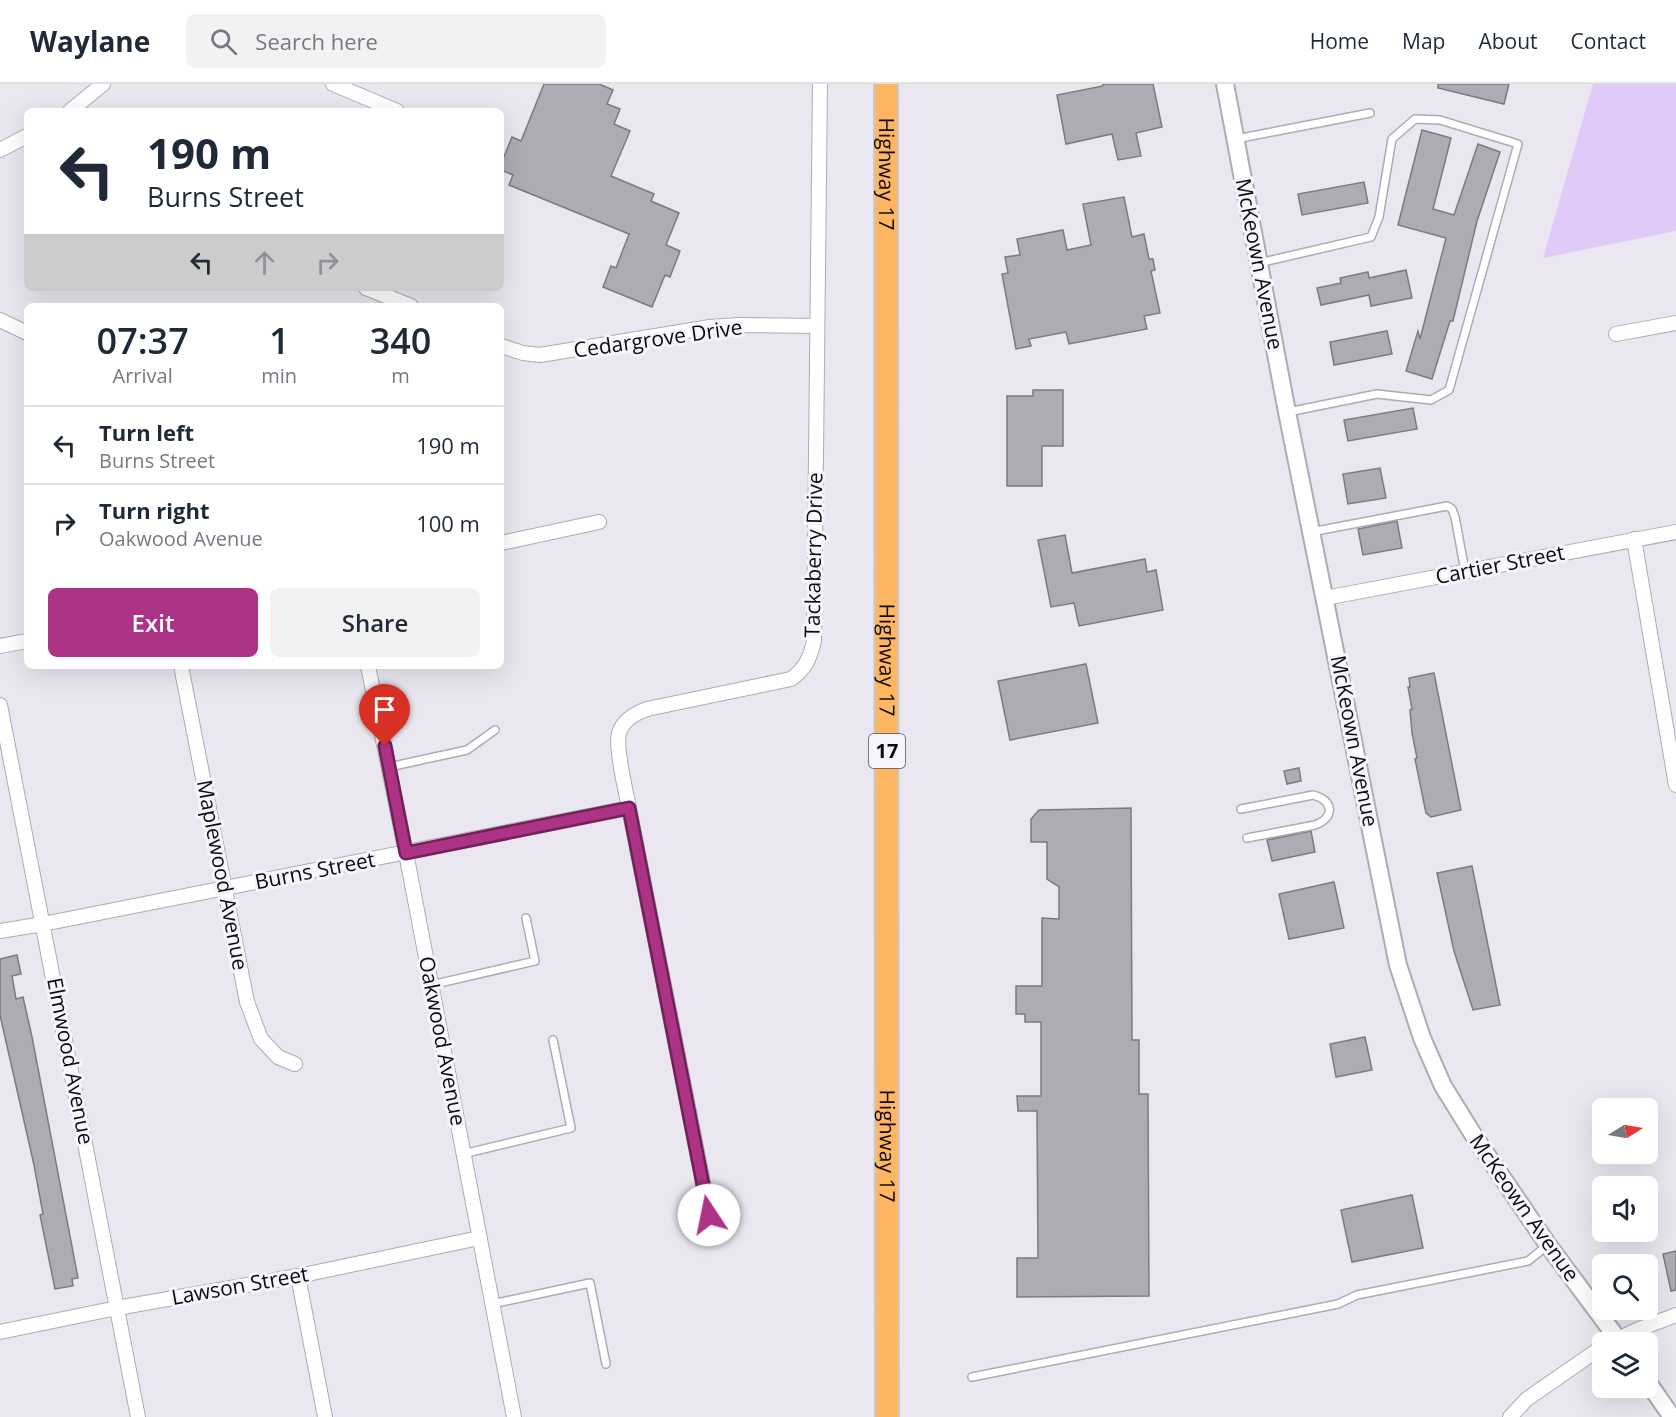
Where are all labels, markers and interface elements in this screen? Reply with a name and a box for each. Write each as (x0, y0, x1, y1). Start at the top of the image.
search box (186, 14, 606, 68)
text: Waylane (30, 22, 150, 60)
icon: search (207, 25, 240, 58)
text: Search here (255, 26, 378, 56)
text: Home (1310, 27, 1369, 55)
text: Map (1402, 27, 1445, 55)
text: About (1478, 27, 1538, 55)
text: Contact (1571, 27, 1646, 55)
street label: Highway 17 (873, 117, 901, 231)
text: 190 m (147, 124, 271, 181)
icon: left (48, 132, 126, 210)
street label: McKeown Avenue (1230, 176, 1290, 352)
text: Burns Street (147, 178, 304, 215)
icon: left (185, 246, 218, 279)
icon: ahead (248, 246, 281, 279)
icon: right (311, 246, 344, 279)
street label: Cedargrove Drive (572, 312, 744, 364)
text: 07:37 (97, 316, 189, 365)
text: 1 (269, 316, 290, 365)
text: 340 (370, 316, 431, 365)
text: Arrival (113, 362, 173, 389)
text: min (261, 362, 297, 389)
text: m (391, 362, 410, 389)
text: Turn left (99, 417, 194, 447)
icon: left (48, 429, 81, 462)
text: 190 m (416, 430, 480, 460)
text: Burns Street (99, 447, 215, 474)
street label: Tackaberry Drive (798, 472, 828, 638)
text: Turn right (99, 495, 210, 525)
icon: right (48, 507, 81, 540)
text: 100 m (416, 508, 480, 538)
text: Oakwood Avenue (99, 525, 263, 552)
street label: Cartier Street (1433, 538, 1567, 590)
button: Exit (48, 588, 258, 657)
button: Share (270, 588, 480, 657)
street label: Highway 17 (873, 603, 901, 717)
street label: McKeown Avenue (1325, 653, 1385, 829)
pin (359, 684, 410, 746)
icon: arrive (368, 693, 401, 726)
road number: 17 (869, 734, 905, 768)
street label: Maplewood Avenue (191, 777, 255, 972)
street label: Burns Street (252, 845, 377, 895)
street label: Oakwood Avenue (413, 954, 473, 1128)
street label: Elmwood Avenue (41, 975, 101, 1147)
street label: Highway 17 (874, 1089, 902, 1203)
north arrow (1592, 1098, 1658, 1164)
map controls (1592, 1098, 1658, 1398)
street label: McKeown Avenue (1463, 1128, 1586, 1287)
button: sound (1592, 1176, 1658, 1242)
position arrow (677, 1183, 741, 1247)
button: search (1592, 1254, 1658, 1320)
street label: Lawson Street (169, 1259, 310, 1311)
button: layers (1592, 1332, 1658, 1398)

